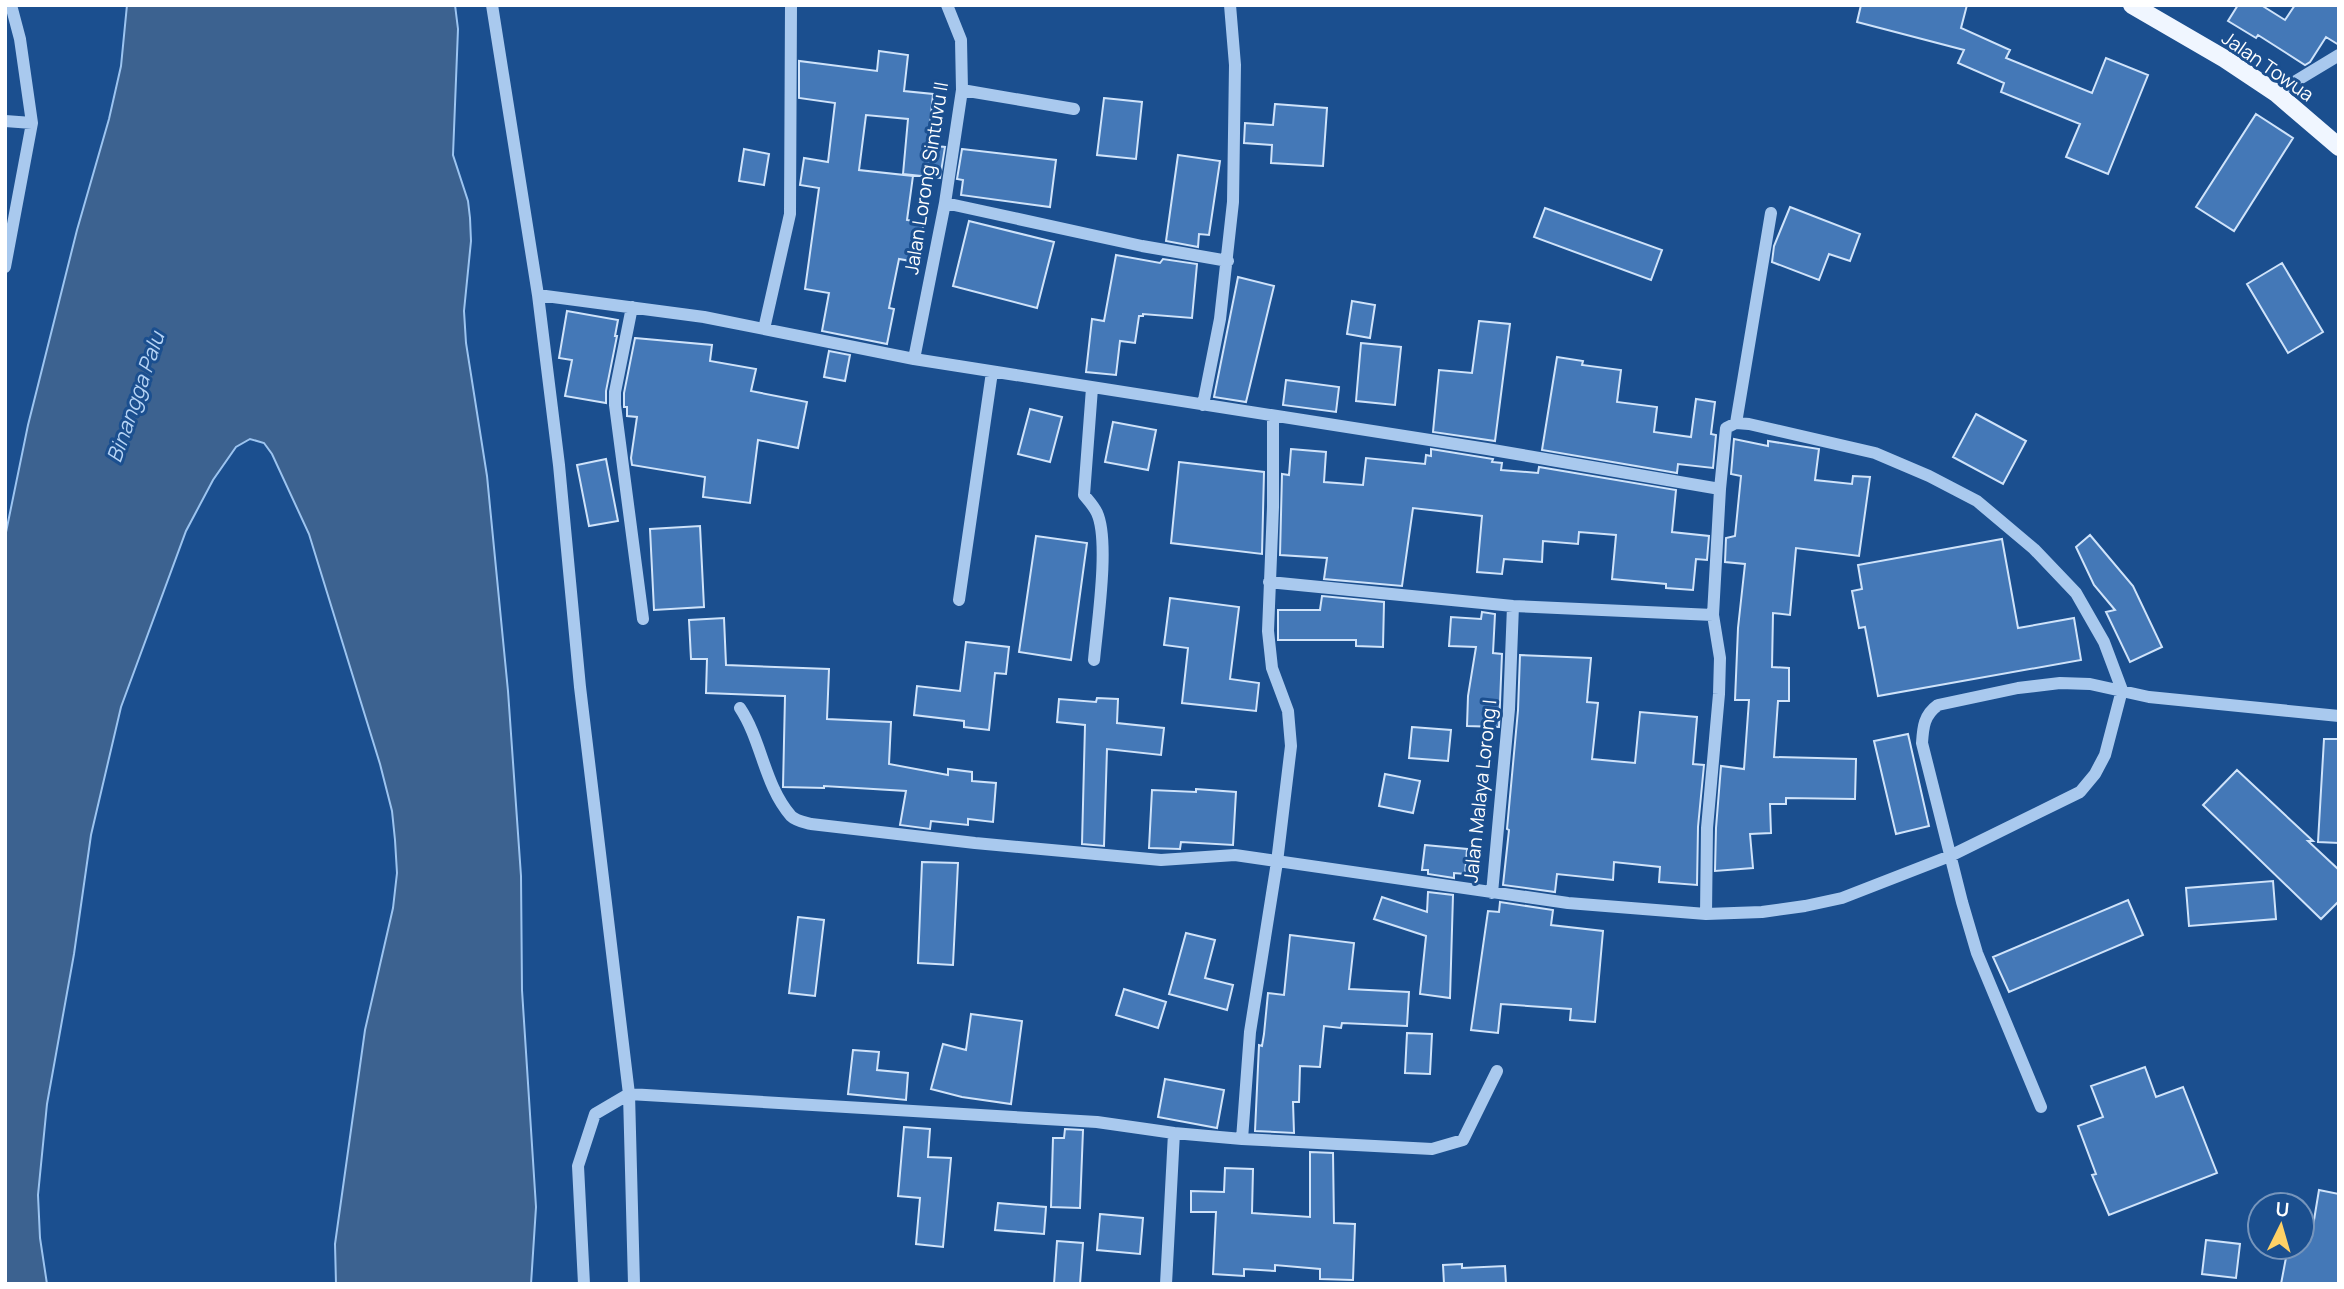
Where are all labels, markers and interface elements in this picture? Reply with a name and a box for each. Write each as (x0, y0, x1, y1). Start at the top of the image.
street label: Jalan Towua (2217, 25, 2319, 107)
street label: Jalan Lorong Sintuvu II (898, 80, 954, 276)
water label: Binangga Palu (100, 327, 171, 466)
street label: Jalan Malaya Lorong I (1457, 698, 1503, 884)
north arrow (2246, 1191, 2316, 1261)
text: U (2275, 1196, 2290, 1223)

